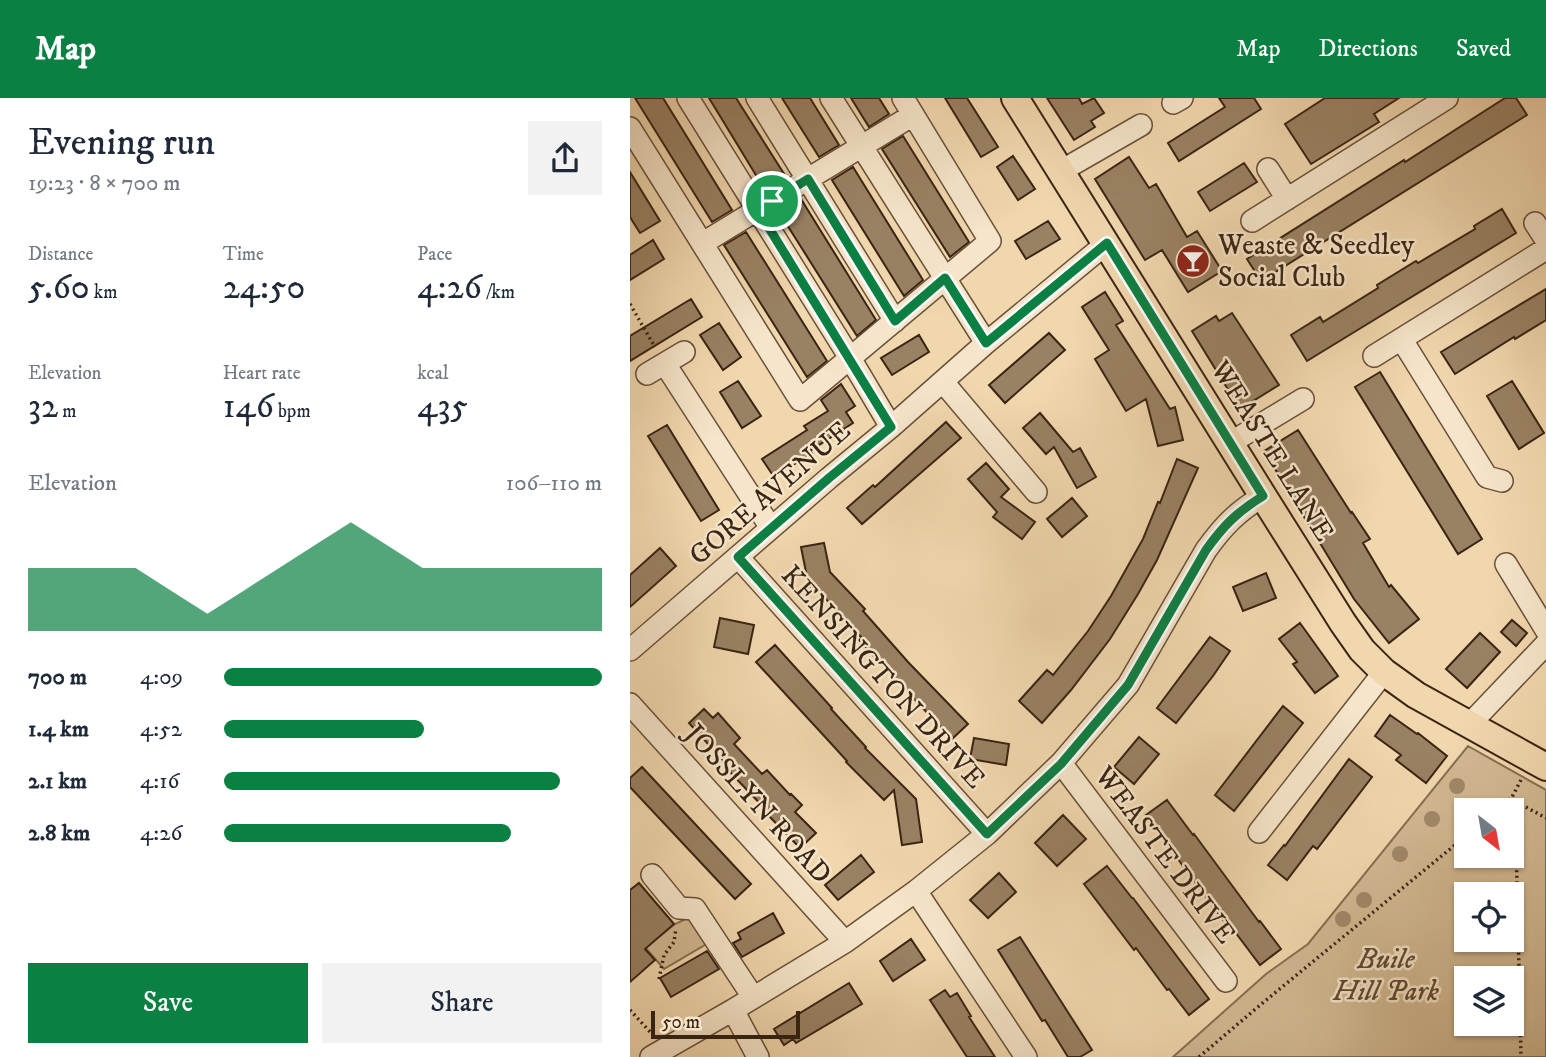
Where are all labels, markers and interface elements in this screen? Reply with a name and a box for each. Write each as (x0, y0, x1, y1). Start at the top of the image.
text: Map (35, 29, 96, 70)
text: Map (1236, 34, 1281, 64)
text: Directions (1319, 34, 1418, 64)
text: Saved (1456, 34, 1511, 64)
text: Evening run (28, 119, 215, 167)
button: share (528, 121, 602, 195)
text: 19:23 · 8 × 700 m (28, 169, 181, 198)
pin (742, 171, 802, 231)
icon: arrive (753, 182, 791, 220)
place label: Weaste & Seedley Social Club (1217, 228, 1415, 295)
bar icon: Weaste & Seedley Social Club (1174, 242, 1212, 280)
text: Distance (28, 243, 93, 266)
text: Time (223, 243, 264, 266)
text: Pace (417, 243, 452, 266)
text: 5.60 (28, 266, 90, 310)
text: 24:50 (223, 266, 305, 310)
text: 4:26 (417, 266, 482, 310)
text: km (90, 281, 117, 304)
text: /km (482, 281, 515, 304)
street label: WEASTE LANE (1202, 353, 1341, 548)
text: Elevation (28, 362, 102, 385)
text: Heart rate (223, 362, 301, 385)
text: kcal (417, 362, 449, 385)
text: 32 (28, 385, 58, 429)
text: 146 (223, 385, 274, 429)
text: 435 (417, 385, 468, 429)
text: m (58, 400, 77, 423)
text: bpm (274, 400, 311, 423)
street label: GORE AVENUE (682, 413, 858, 573)
text: Elevation (28, 469, 117, 498)
text: 106–110 m (506, 469, 602, 498)
street label: KENSINGTON DRIVE (773, 558, 993, 796)
text: 700 m (28, 663, 87, 692)
text: 4:09 (140, 663, 183, 692)
text: 1.4 km (28, 715, 89, 744)
text: 4:52 (140, 715, 182, 744)
street label: JOSSLYN ROAD (675, 715, 839, 891)
street label: WEASTE DRIVE (1086, 759, 1243, 951)
text: 2.1 km (28, 767, 87, 796)
text: 4:16 (140, 767, 180, 796)
north arrow (1454, 798, 1524, 868)
map controls (1454, 798, 1524, 1036)
text: 2.8 km (28, 819, 90, 848)
text: 4:26 (140, 819, 183, 848)
button: locate (1454, 882, 1524, 952)
park label: Buile Hill Park (1332, 942, 1439, 1009)
button: Save (28, 963, 308, 1043)
button: Share (322, 963, 602, 1043)
button: layers (1454, 966, 1524, 1036)
scale bar (651, 1008, 800, 1040)
text: 50 m (662, 1011, 700, 1034)

